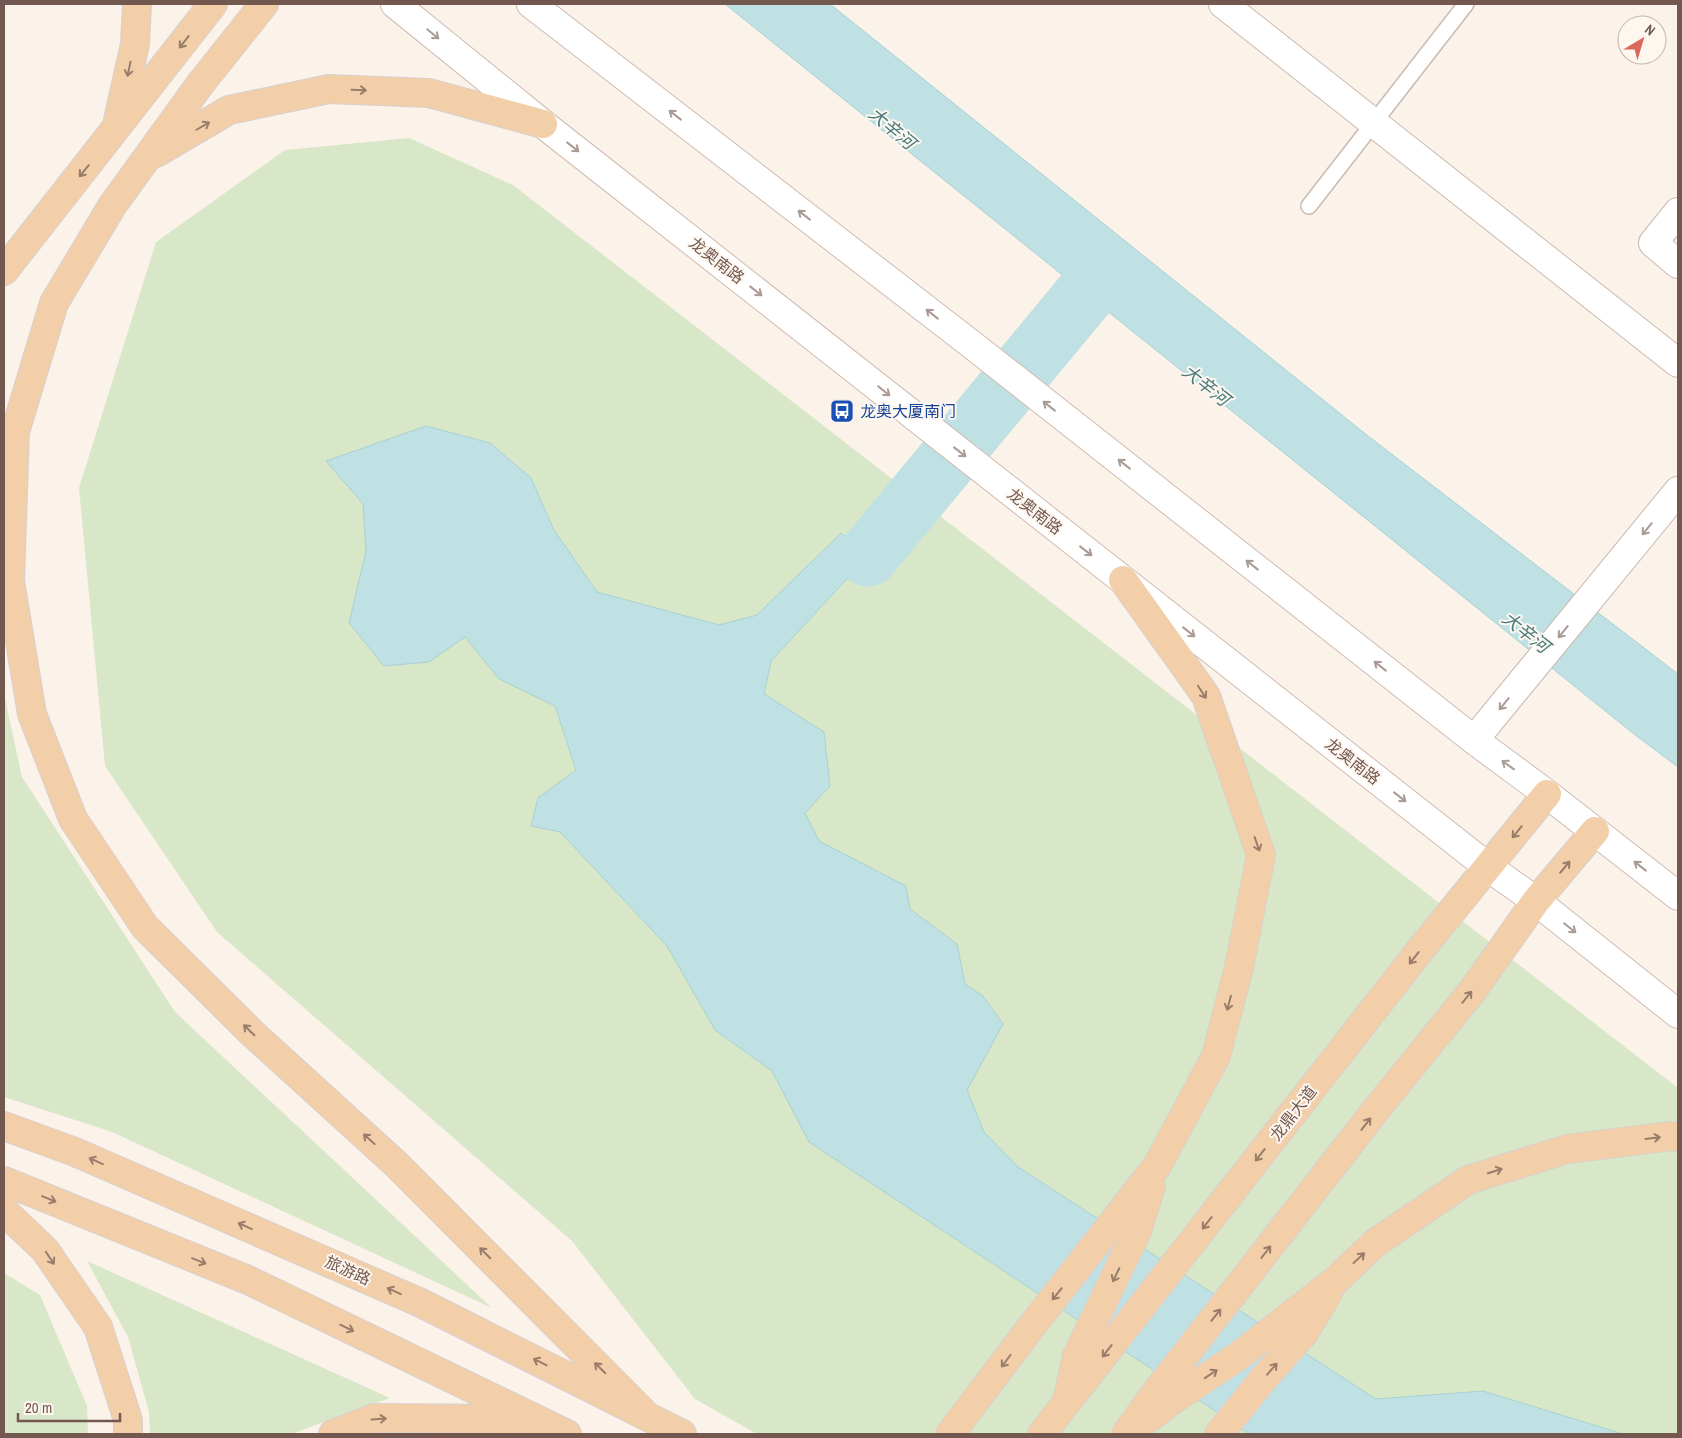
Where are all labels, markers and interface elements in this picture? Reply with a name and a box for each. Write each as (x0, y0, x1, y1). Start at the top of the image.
north arrow (1617, 15, 1667, 65)
text: N (1641, 20, 1659, 39)
one-way arrow (426, 29, 439, 40)
one-way arrow (178, 35, 189, 48)
one-way arrow (124, 61, 134, 77)
one-way arrow (350, 85, 367, 95)
water label: 大辛河 (863, 101, 923, 157)
one-way arrow (669, 110, 682, 121)
one-way arrow (195, 120, 209, 130)
one-way arrow (566, 142, 579, 153)
one-way arrow (78, 164, 89, 177)
one-way arrow (797, 209, 810, 220)
street label: 龙奥南路 (685, 232, 749, 288)
one-way arrow (749, 285, 762, 296)
one-way arrow (926, 309, 939, 320)
water label: 大辛河 (1177, 359, 1237, 413)
one-way arrow (877, 386, 890, 397)
bus stop icon: 龙奥大厦南门 (829, 398, 855, 424)
place label: 龙奥大厦南门 (860, 400, 956, 422)
one-way arrow (1043, 400, 1056, 411)
one-way arrow (953, 447, 966, 458)
one-way arrow (1118, 459, 1131, 470)
street label: 龙奥南路 (1003, 483, 1067, 539)
one-way arrow (1642, 522, 1653, 535)
one-way arrow (1079, 545, 1092, 556)
one-way arrow (1246, 559, 1259, 570)
water label: 大辛河 (1497, 606, 1557, 660)
one-way arrow (1557, 625, 1568, 638)
one-way arrow (1182, 627, 1196, 637)
one-way arrow (1373, 660, 1386, 671)
one-way arrow (1197, 684, 1207, 698)
one-way arrow (1499, 697, 1510, 710)
street label: 龙奥南路 (1321, 733, 1385, 789)
one-way arrow (1501, 760, 1515, 770)
one-way arrow (1393, 792, 1406, 803)
one-way arrow (1511, 825, 1522, 838)
one-way arrow (1253, 836, 1262, 851)
one-way arrow (1559, 861, 1570, 874)
one-way arrow (1634, 861, 1647, 872)
one-way arrow (1563, 922, 1576, 933)
one-way arrow (1409, 951, 1419, 965)
one-way arrow (1462, 991, 1473, 1004)
one-way arrow (1224, 994, 1234, 1010)
one-way arrow (242, 1024, 255, 1036)
street label: 龙鼎大道 (1265, 1081, 1321, 1145)
one-way arrow (1360, 1118, 1371, 1131)
one-way arrow (362, 1133, 375, 1145)
one-way arrow (1645, 1133, 1661, 1143)
one-way arrow (1254, 1148, 1265, 1161)
one-way arrow (89, 1155, 104, 1165)
one-way arrow (1486, 1166, 1502, 1176)
one-way arrow (41, 1195, 56, 1205)
one-way arrow (1201, 1216, 1212, 1229)
one-way arrow (238, 1220, 253, 1230)
one-way arrow (1260, 1246, 1271, 1259)
one-way arrow (479, 1247, 491, 1259)
street label: 旅游路 (322, 1250, 374, 1290)
one-way arrow (45, 1251, 56, 1265)
one-way arrow (1353, 1252, 1366, 1264)
one-way arrow (192, 1257, 207, 1266)
one-way arrow (1110, 1267, 1120, 1282)
one-way arrow (387, 1285, 402, 1295)
one-way arrow (1052, 1287, 1063, 1300)
one-way arrow (1211, 1309, 1222, 1322)
one-way arrow (339, 1324, 354, 1333)
one-way arrow (1102, 1344, 1112, 1358)
one-way arrow (1000, 1354, 1011, 1367)
one-way arrow (533, 1357, 548, 1366)
one-way arrow (594, 1362, 606, 1374)
one-way arrow (1266, 1363, 1278, 1376)
one-way arrow (1204, 1369, 1218, 1379)
scale bar (18, 1390, 120, 1422)
text: 20 m (25, 1397, 52, 1418)
one-way arrow (371, 1414, 387, 1424)

